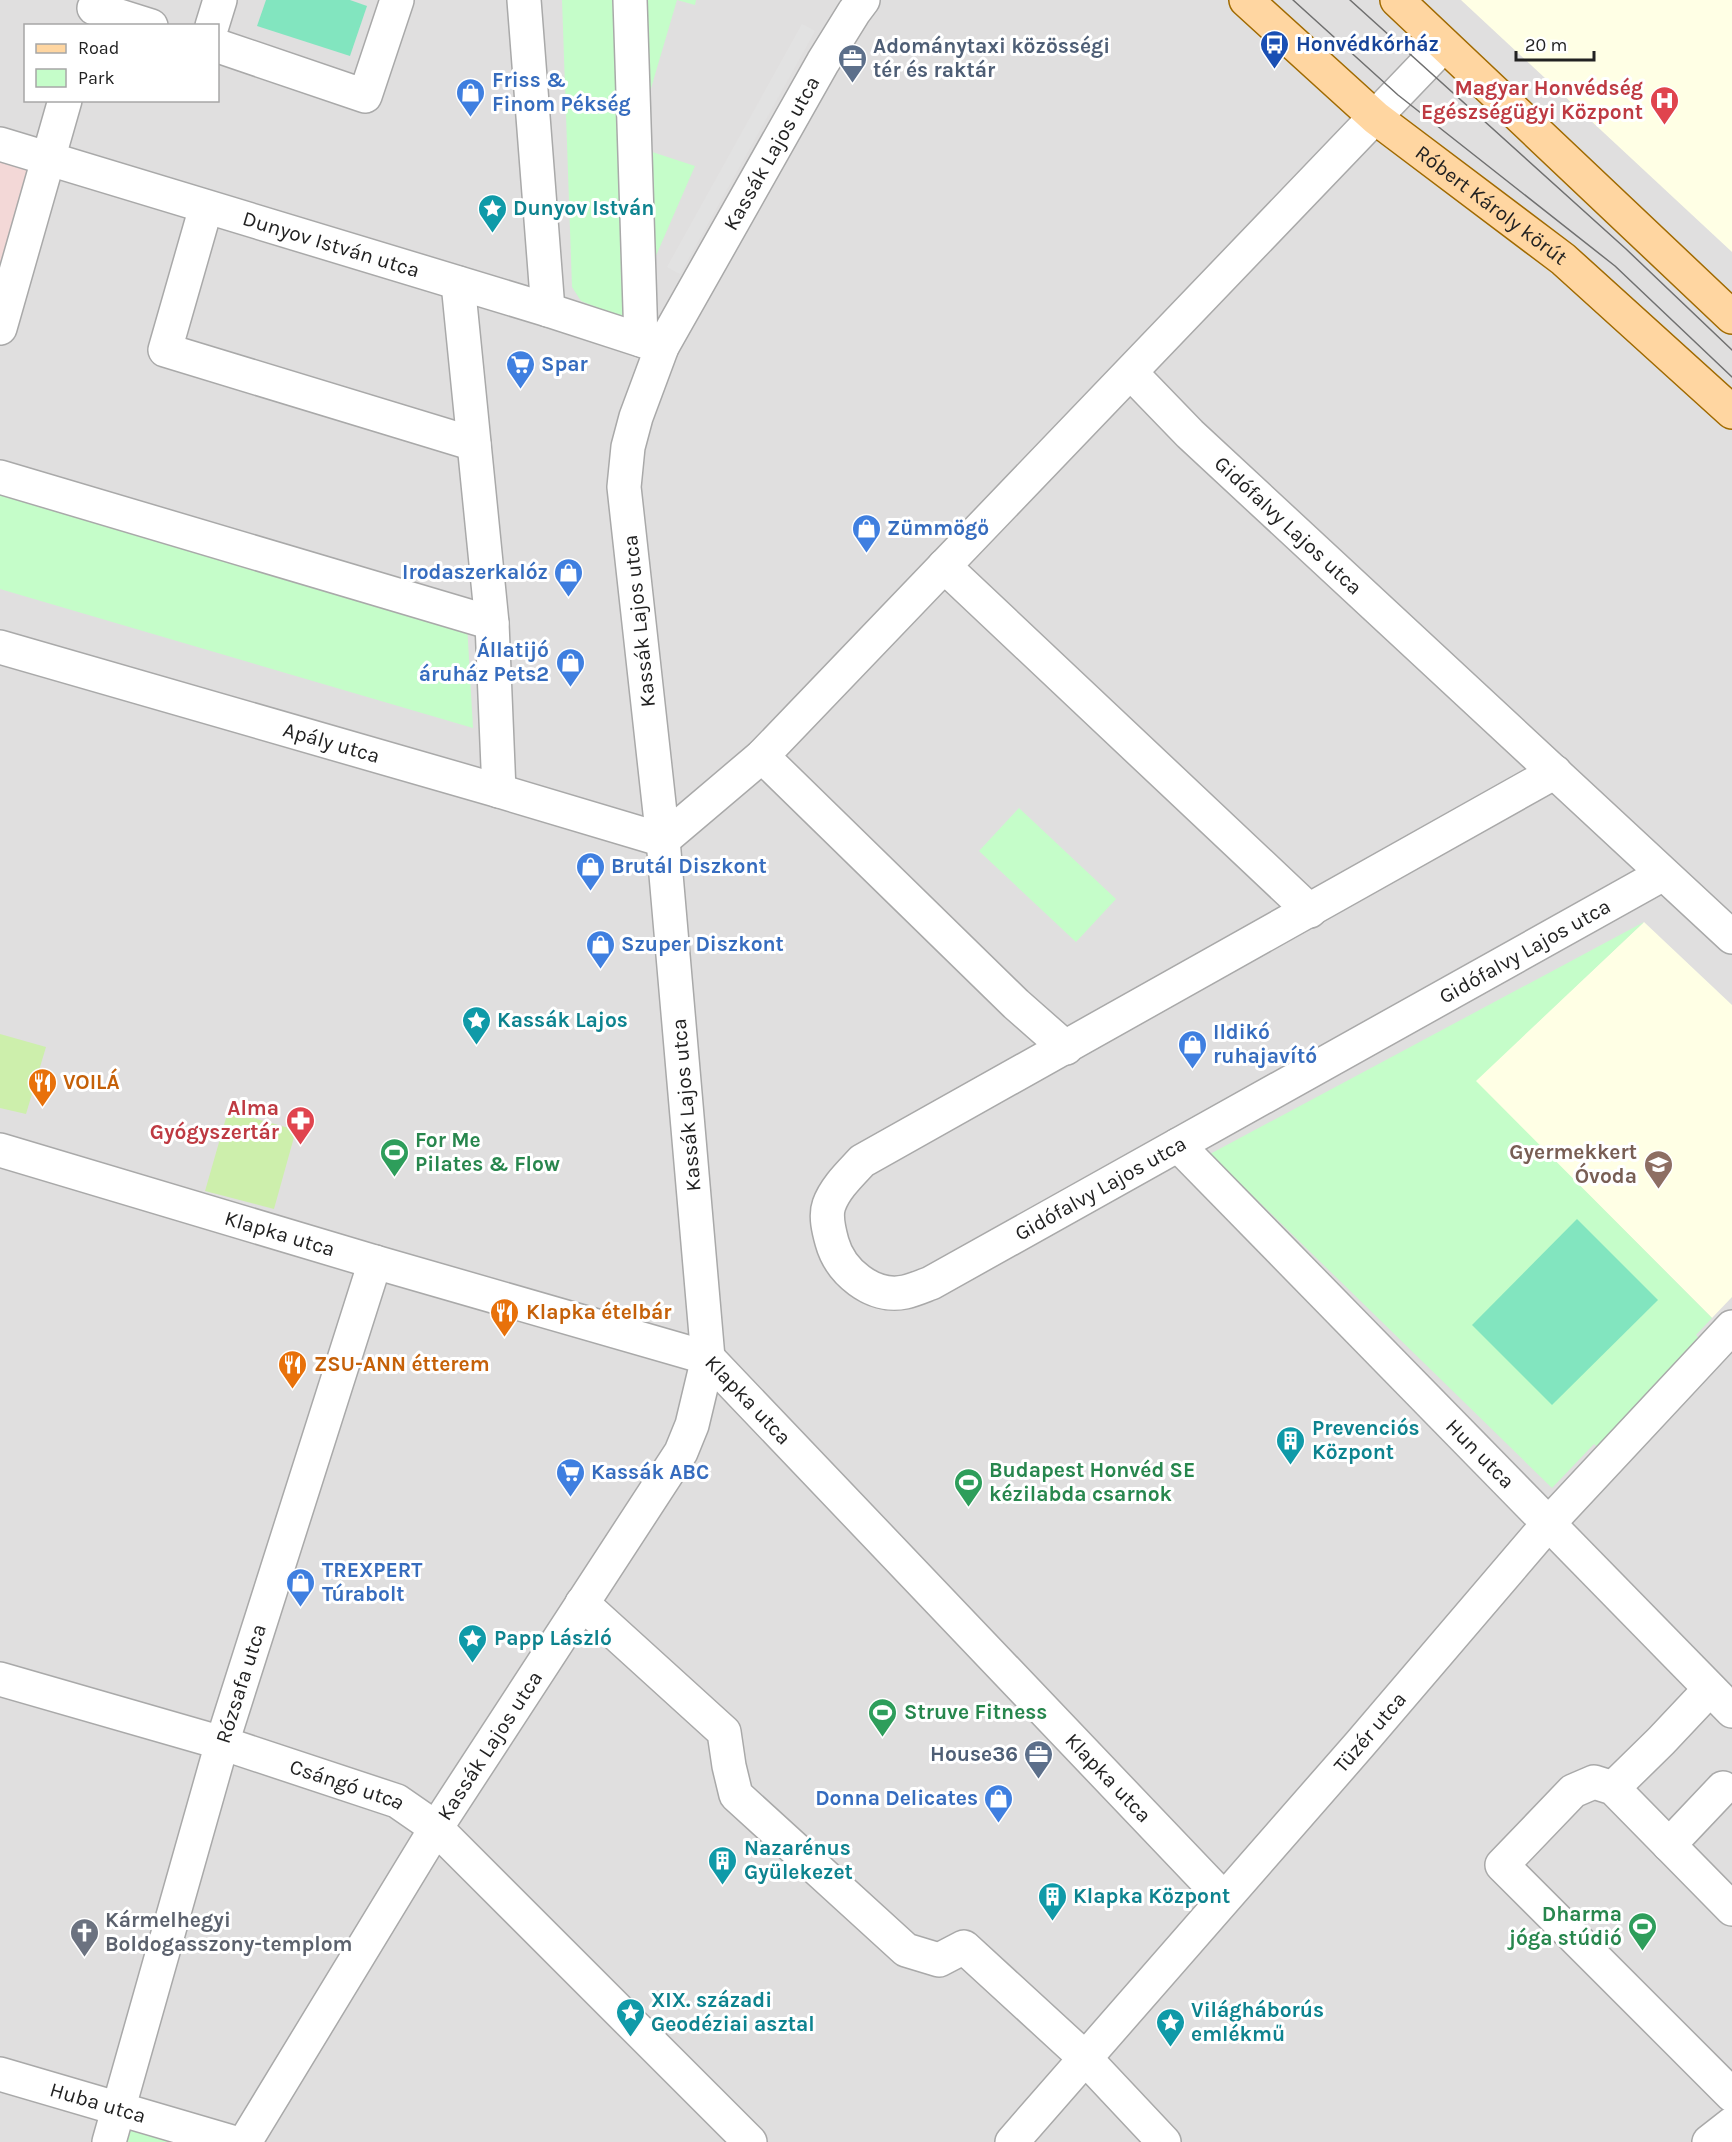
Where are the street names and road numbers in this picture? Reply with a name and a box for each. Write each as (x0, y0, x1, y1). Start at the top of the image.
street label: Kassák Lajos utca (718, 72, 825, 235)
street label: Róbert Károly körút (1411, 140, 1572, 270)
street label: Dunyov István utca (240, 206, 423, 282)
street label: Gidófalvy Lajos utca (1210, 451, 1367, 599)
street label: Kassák Lajos utca (618, 534, 660, 708)
street label: Apály utca (280, 717, 383, 768)
street label: Gidófalvy Lajos utca (1435, 894, 1615, 1009)
street label: Kassák Lajos utca (666, 1018, 706, 1192)
street label: Gidófalvy Lajos utca (1011, 1131, 1190, 1246)
street label: Klapka utca (222, 1206, 338, 1261)
street label: Klapka utca (700, 1351, 796, 1450)
street label: Hun utca (1441, 1414, 1519, 1493)
street label: Rózsafa utca (211, 1621, 271, 1746)
street label: Kassák Lajos utca (432, 1666, 547, 1825)
street label: Tüzér utca (1329, 1687, 1411, 1777)
street label: Klapka utca (1060, 1728, 1156, 1827)
street label: Csángó utca (287, 1754, 410, 1815)
street label: Huba utca (47, 2077, 149, 2128)

